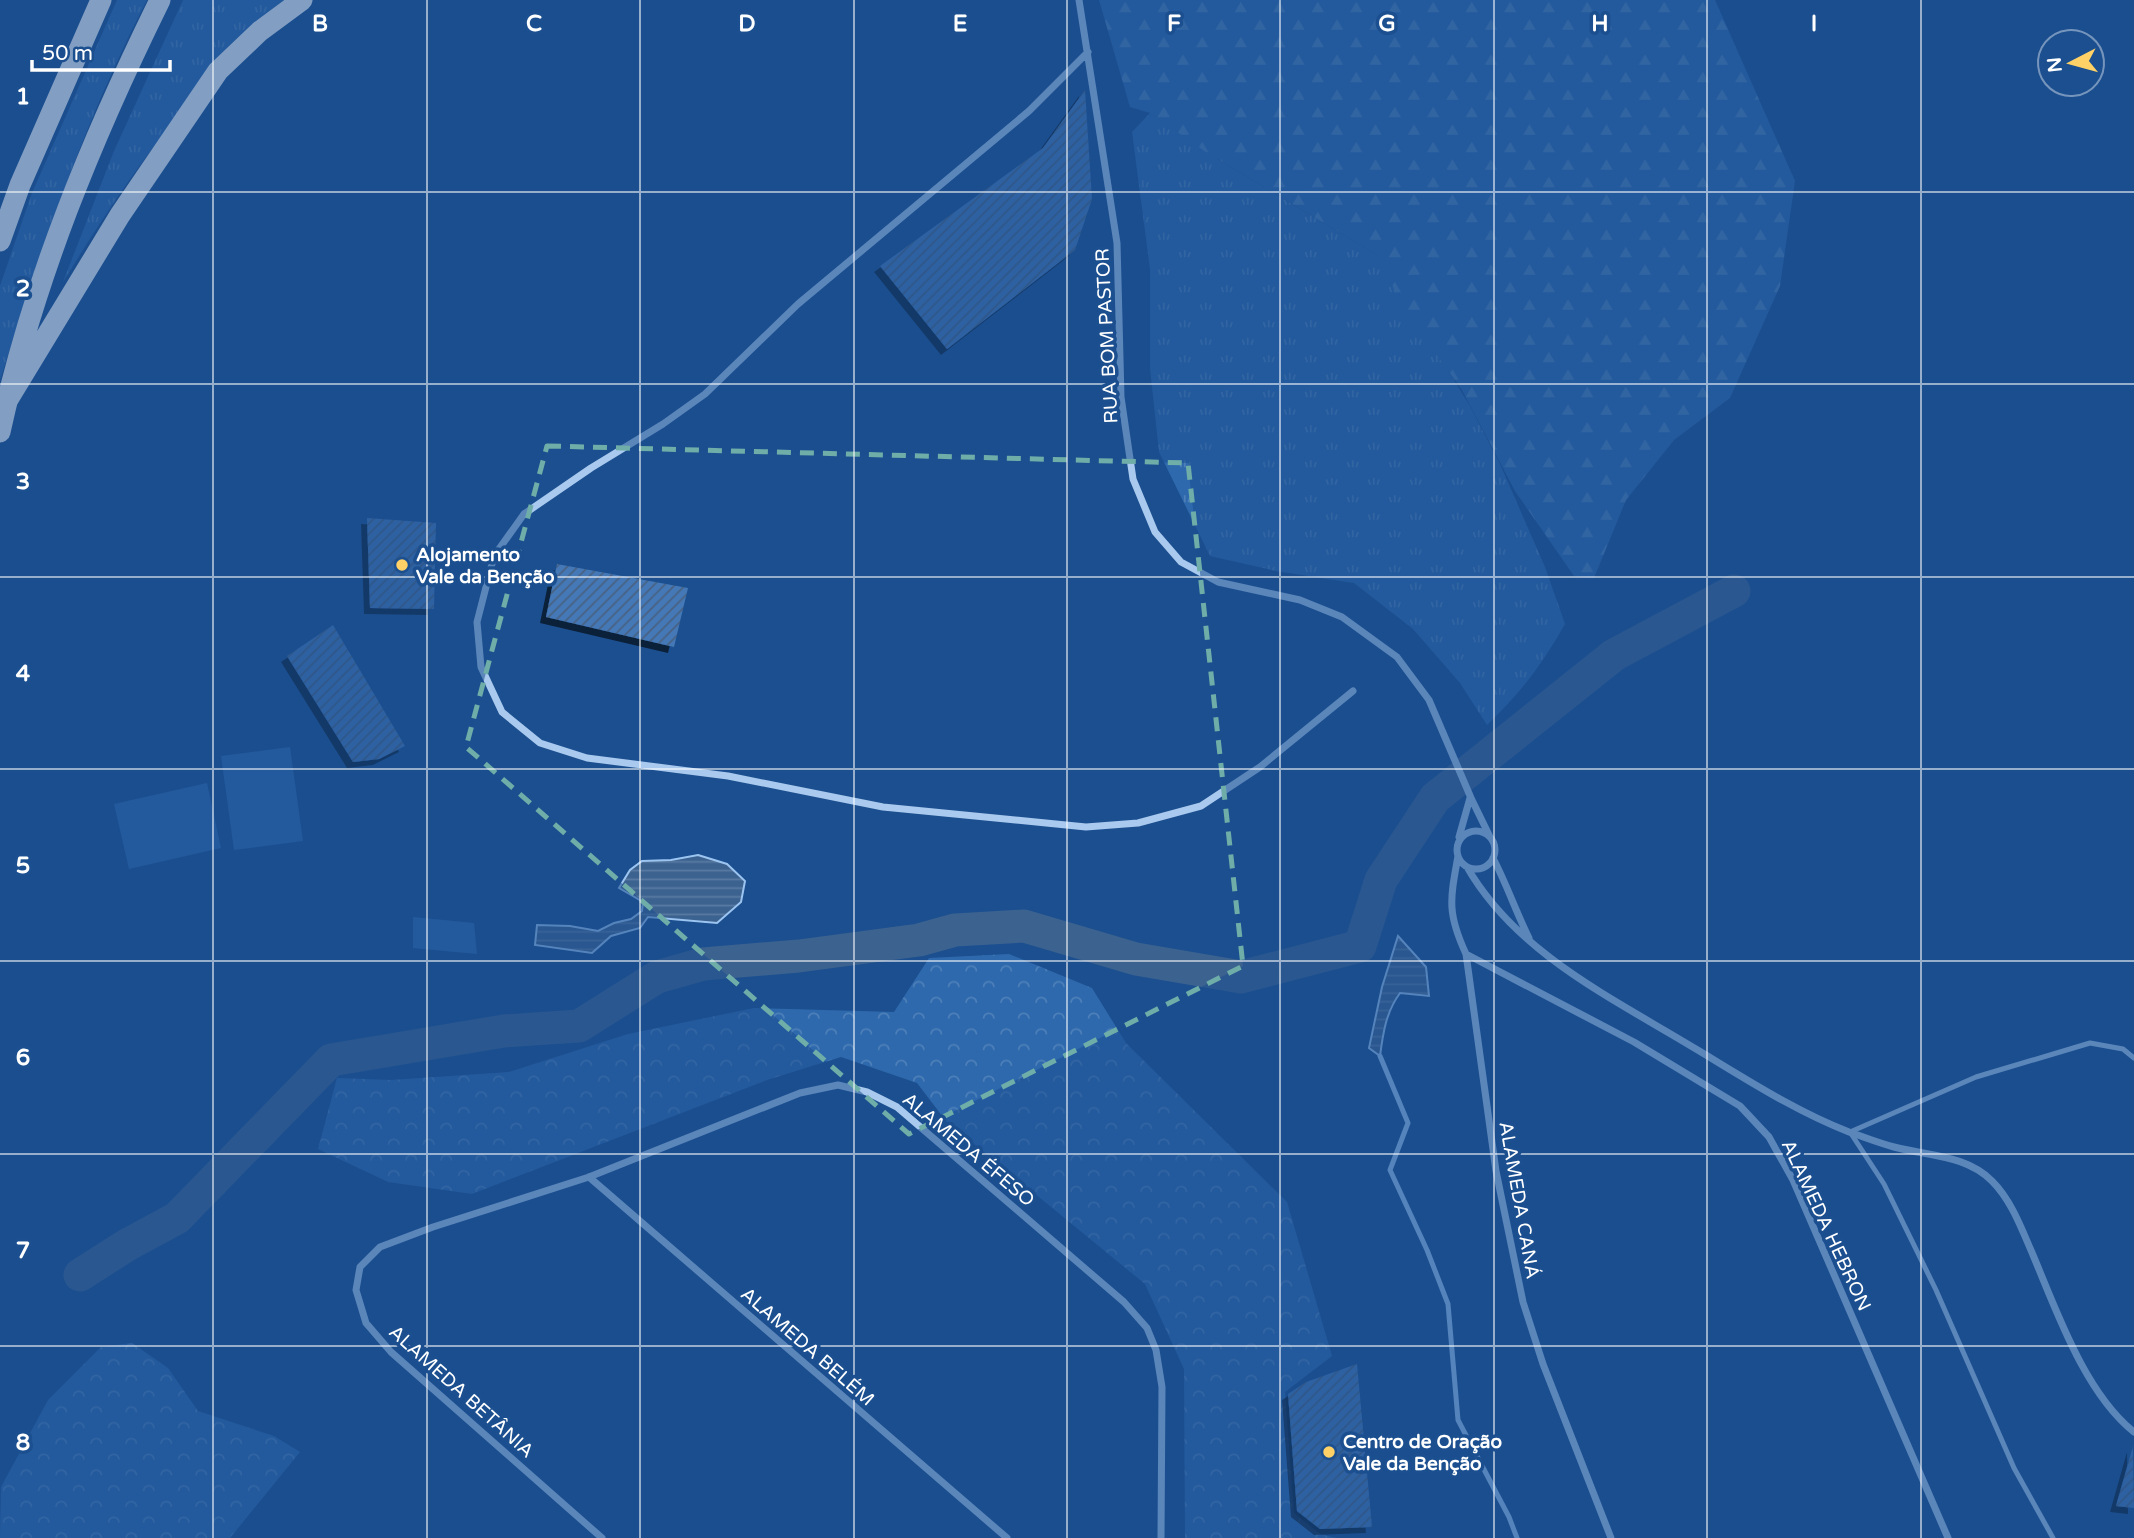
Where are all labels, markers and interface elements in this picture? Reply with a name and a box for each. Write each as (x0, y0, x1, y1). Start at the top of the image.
text: B (312, 10, 328, 38)
text: C (526, 10, 542, 38)
text: D (738, 10, 756, 38)
text: E (953, 10, 967, 38)
text: F (1167, 10, 1181, 38)
text: G (1378, 10, 1396, 38)
text: H (1591, 10, 1609, 38)
text: I (1811, 10, 1817, 38)
scale bar (32, 28, 170, 72)
north arrow (2036, 28, 2106, 98)
text: 50 m (42, 41, 93, 66)
text: N (2043, 56, 2067, 73)
text: 1 (16, 83, 30, 111)
street label: RUA BOM PASTOR (1091, 248, 1123, 424)
text: 2 (16, 275, 30, 303)
text: 3 (16, 468, 30, 496)
place label: Alojamento Vale da Benção (416, 544, 555, 589)
marker: Alojamento Vale da Benção (394, 557, 410, 573)
text: 4 (16, 660, 31, 688)
text: 5 (16, 852, 30, 880)
text: 6 (16, 1044, 30, 1072)
street label: ALAMEDA ÉFESO (898, 1088, 1039, 1211)
street label: ALAMEDA CANÁ (1494, 1120, 1545, 1281)
street label: ALAMEDA HEBRON (1777, 1136, 1875, 1315)
text: 7 (16, 1237, 30, 1265)
street label: ALAMEDA BELÉM (736, 1283, 878, 1411)
street label: ALAMEDA BETÂNIA (384, 1321, 538, 1463)
text: 8 (16, 1429, 30, 1457)
place label: Centro de Oração Vale da Benção (1343, 1431, 1502, 1476)
marker: Centro de Oração Vale da Benção (1321, 1444, 1337, 1460)

